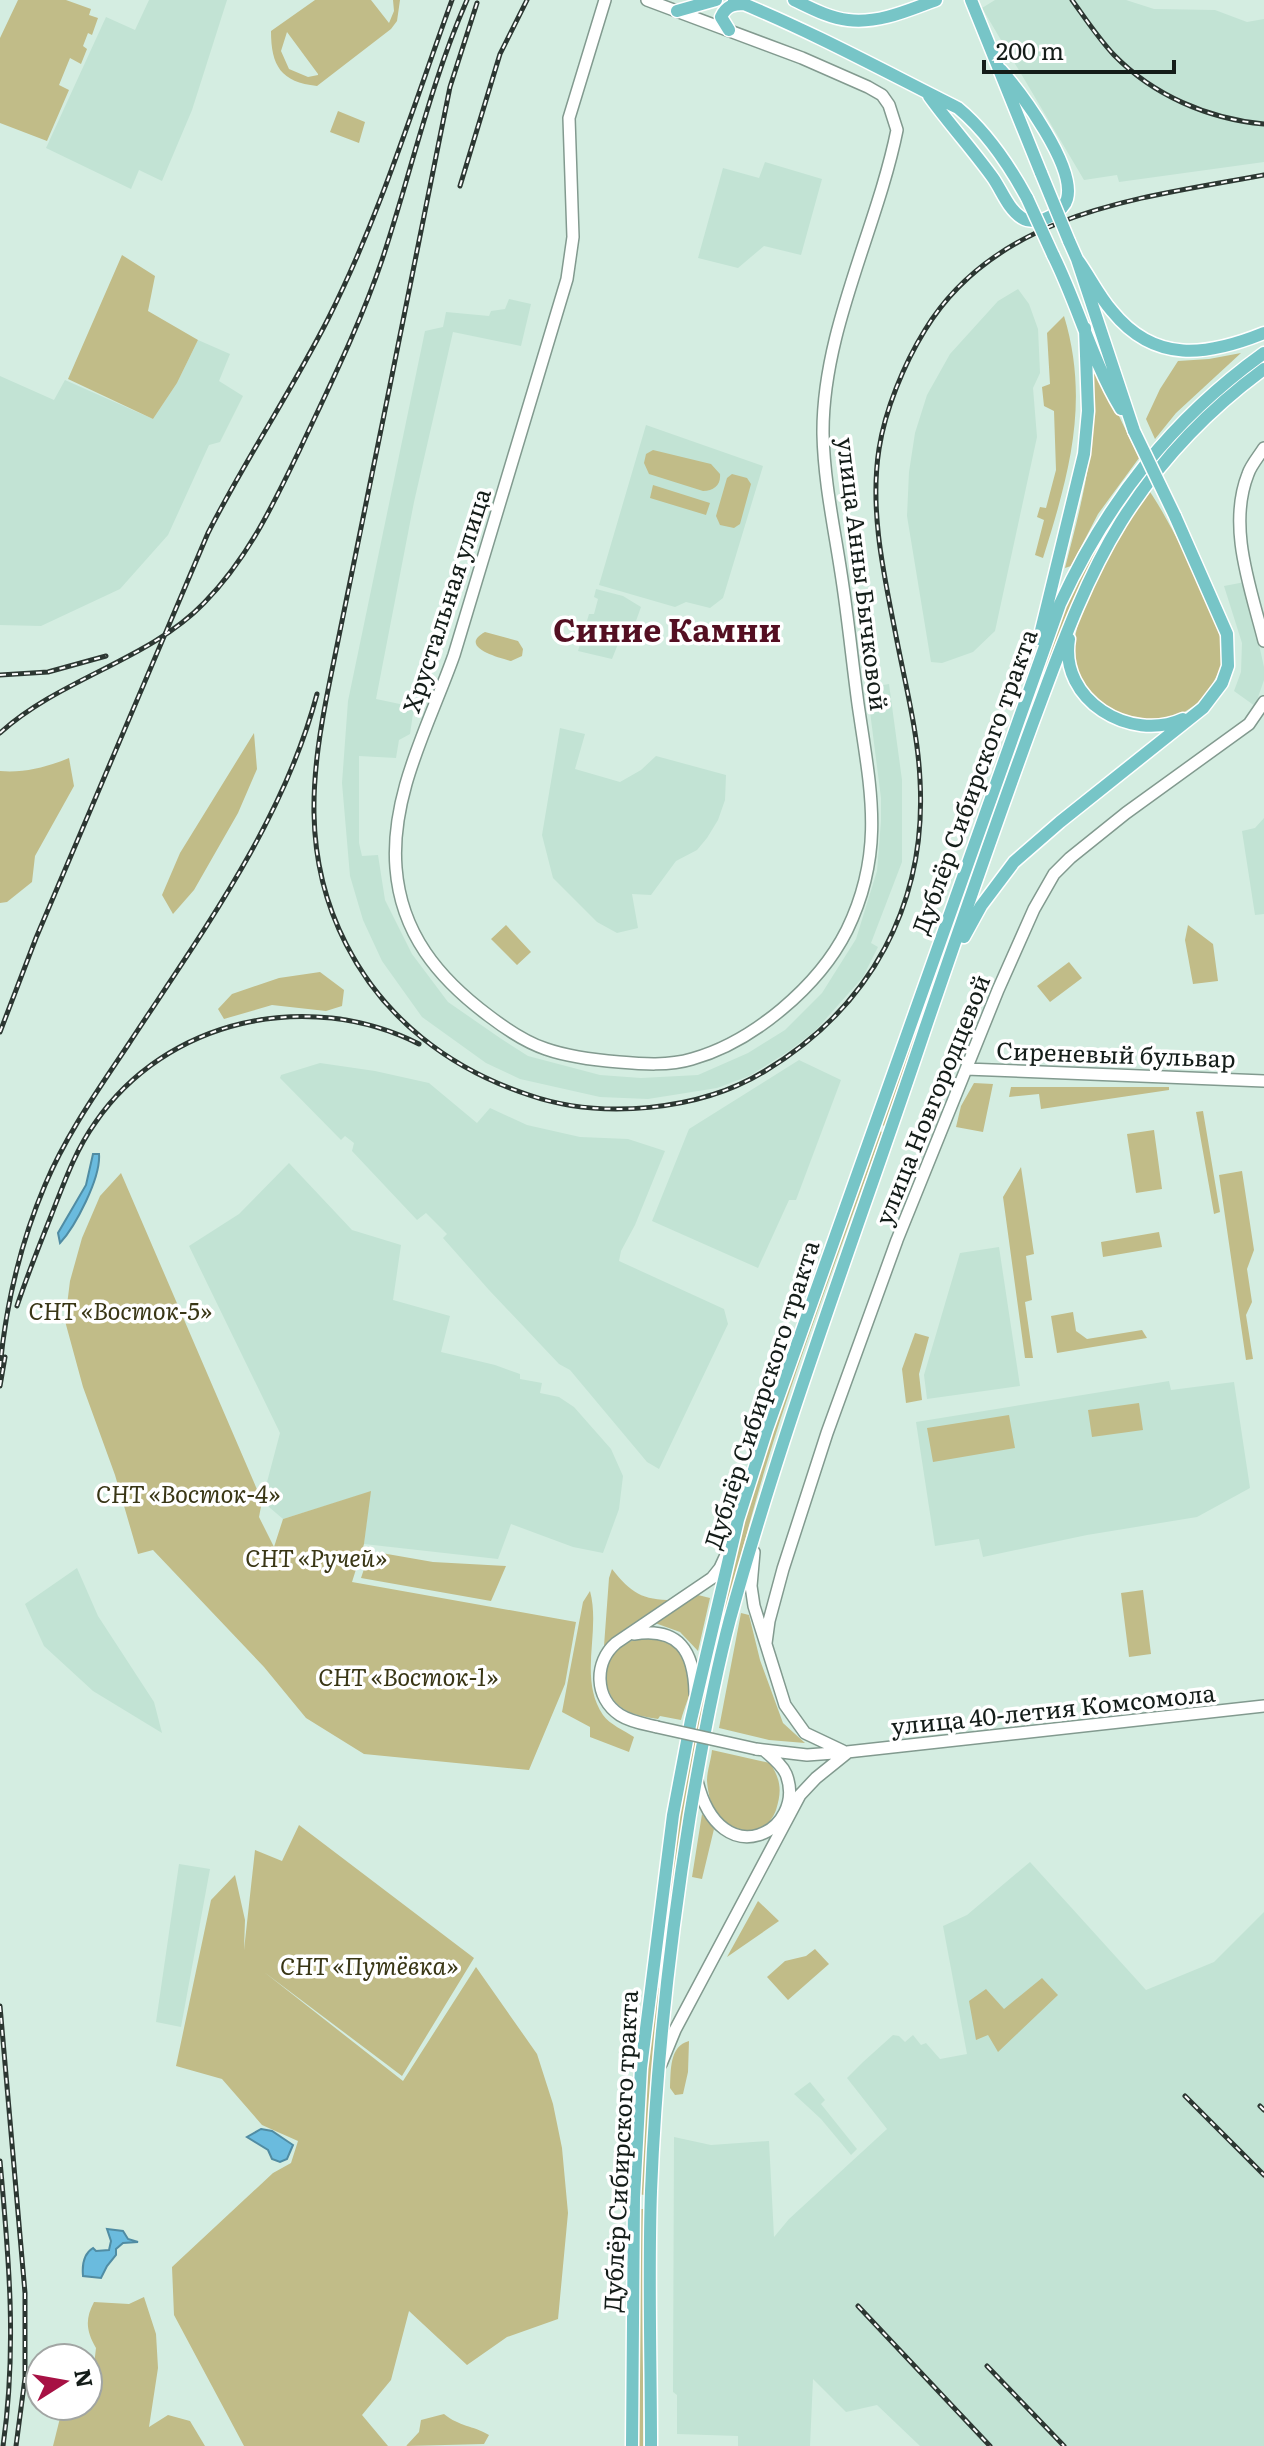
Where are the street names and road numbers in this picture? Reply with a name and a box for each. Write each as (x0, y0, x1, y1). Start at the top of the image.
street label: улица Анны Бычковой (830, 435, 898, 713)
street label: Хрустальная улица (392, 483, 498, 717)
street label: Дублёр Сибирского тракта (901, 623, 1045, 938)
street label: улица Новгородцевой (865, 968, 997, 1230)
street label: Сиреневый бульвар (996, 1031, 1236, 1075)
street label: Дублёр Сибирского тракта (694, 1235, 826, 1553)
street label: улица 40-летия Комсомола (889, 1674, 1217, 1742)
street label: Дублёр Сибирского тракта (593, 1989, 645, 2313)

